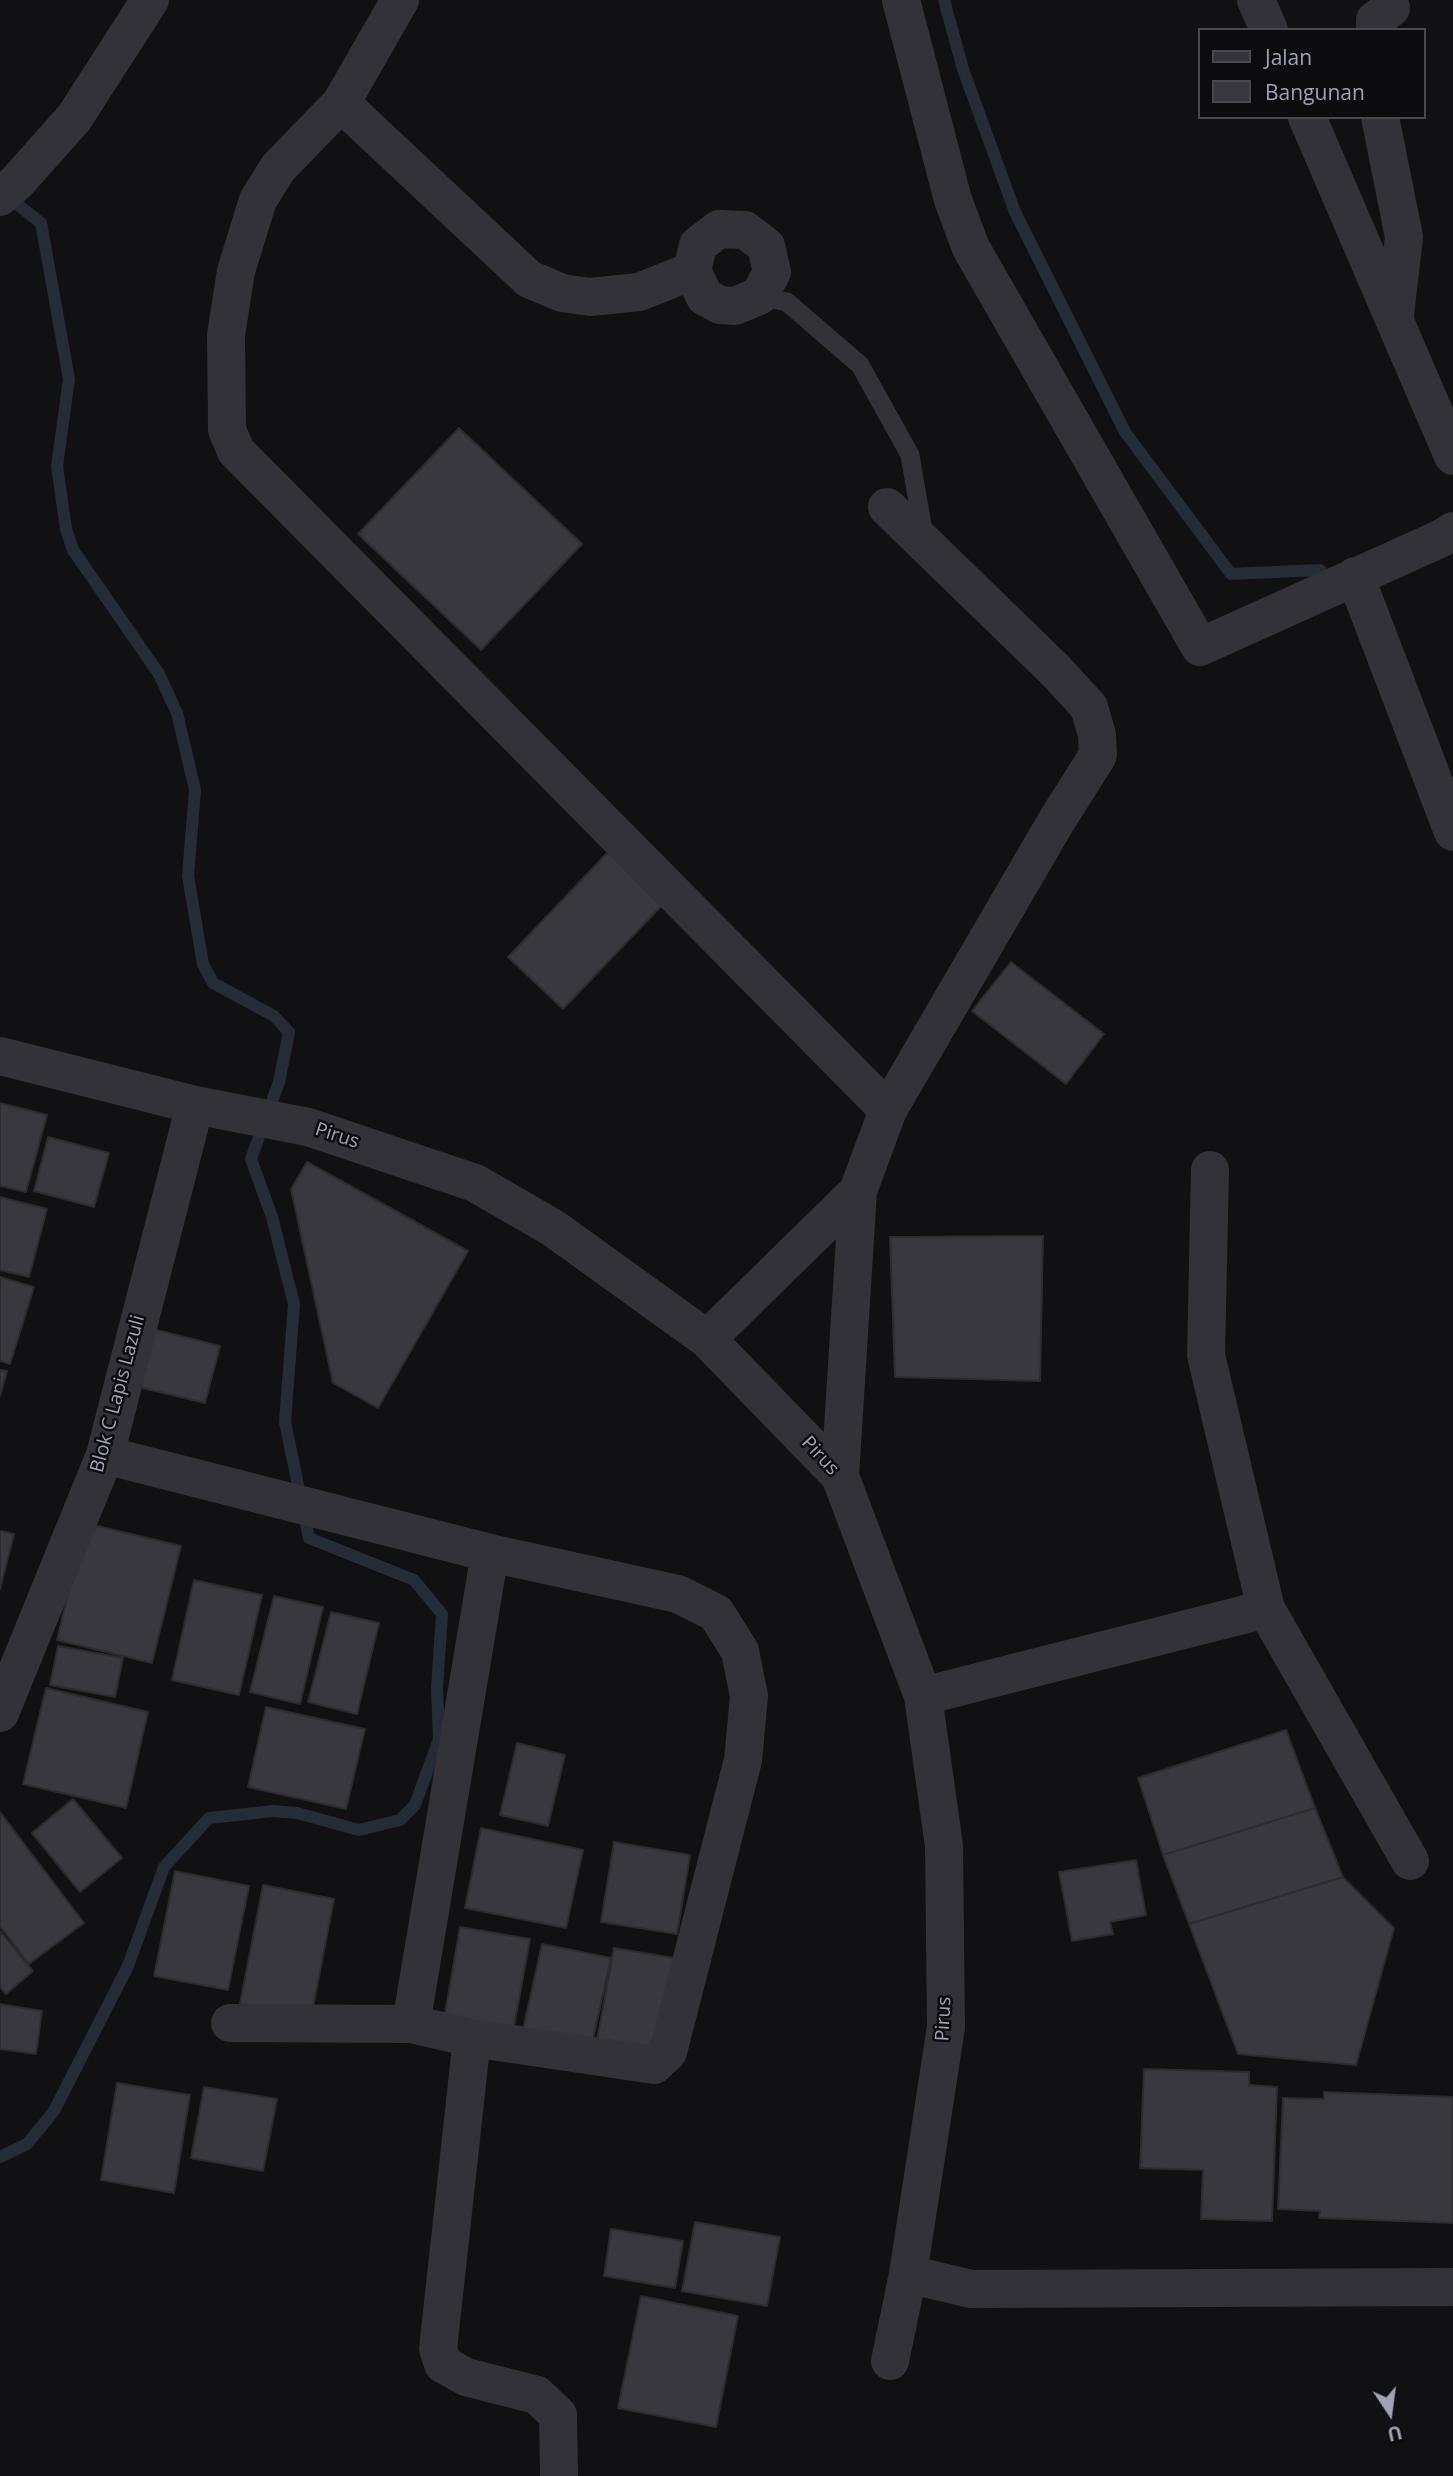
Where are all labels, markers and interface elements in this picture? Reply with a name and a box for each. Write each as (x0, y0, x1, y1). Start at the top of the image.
legend (1198, 28, 1425, 119)
text: Jalan (1265, 43, 1312, 71)
text: Bangunan (1265, 78, 1365, 106)
street label: Pirus (312, 1118, 362, 1154)
street label: Blok C Lapis Lazuli (86, 1313, 150, 1475)
street label: Pirus (796, 1432, 844, 1480)
street label: Pirus (931, 1996, 957, 2042)
north arrow (1355, 2378, 1425, 2448)
text: U (1385, 2419, 1405, 2448)

